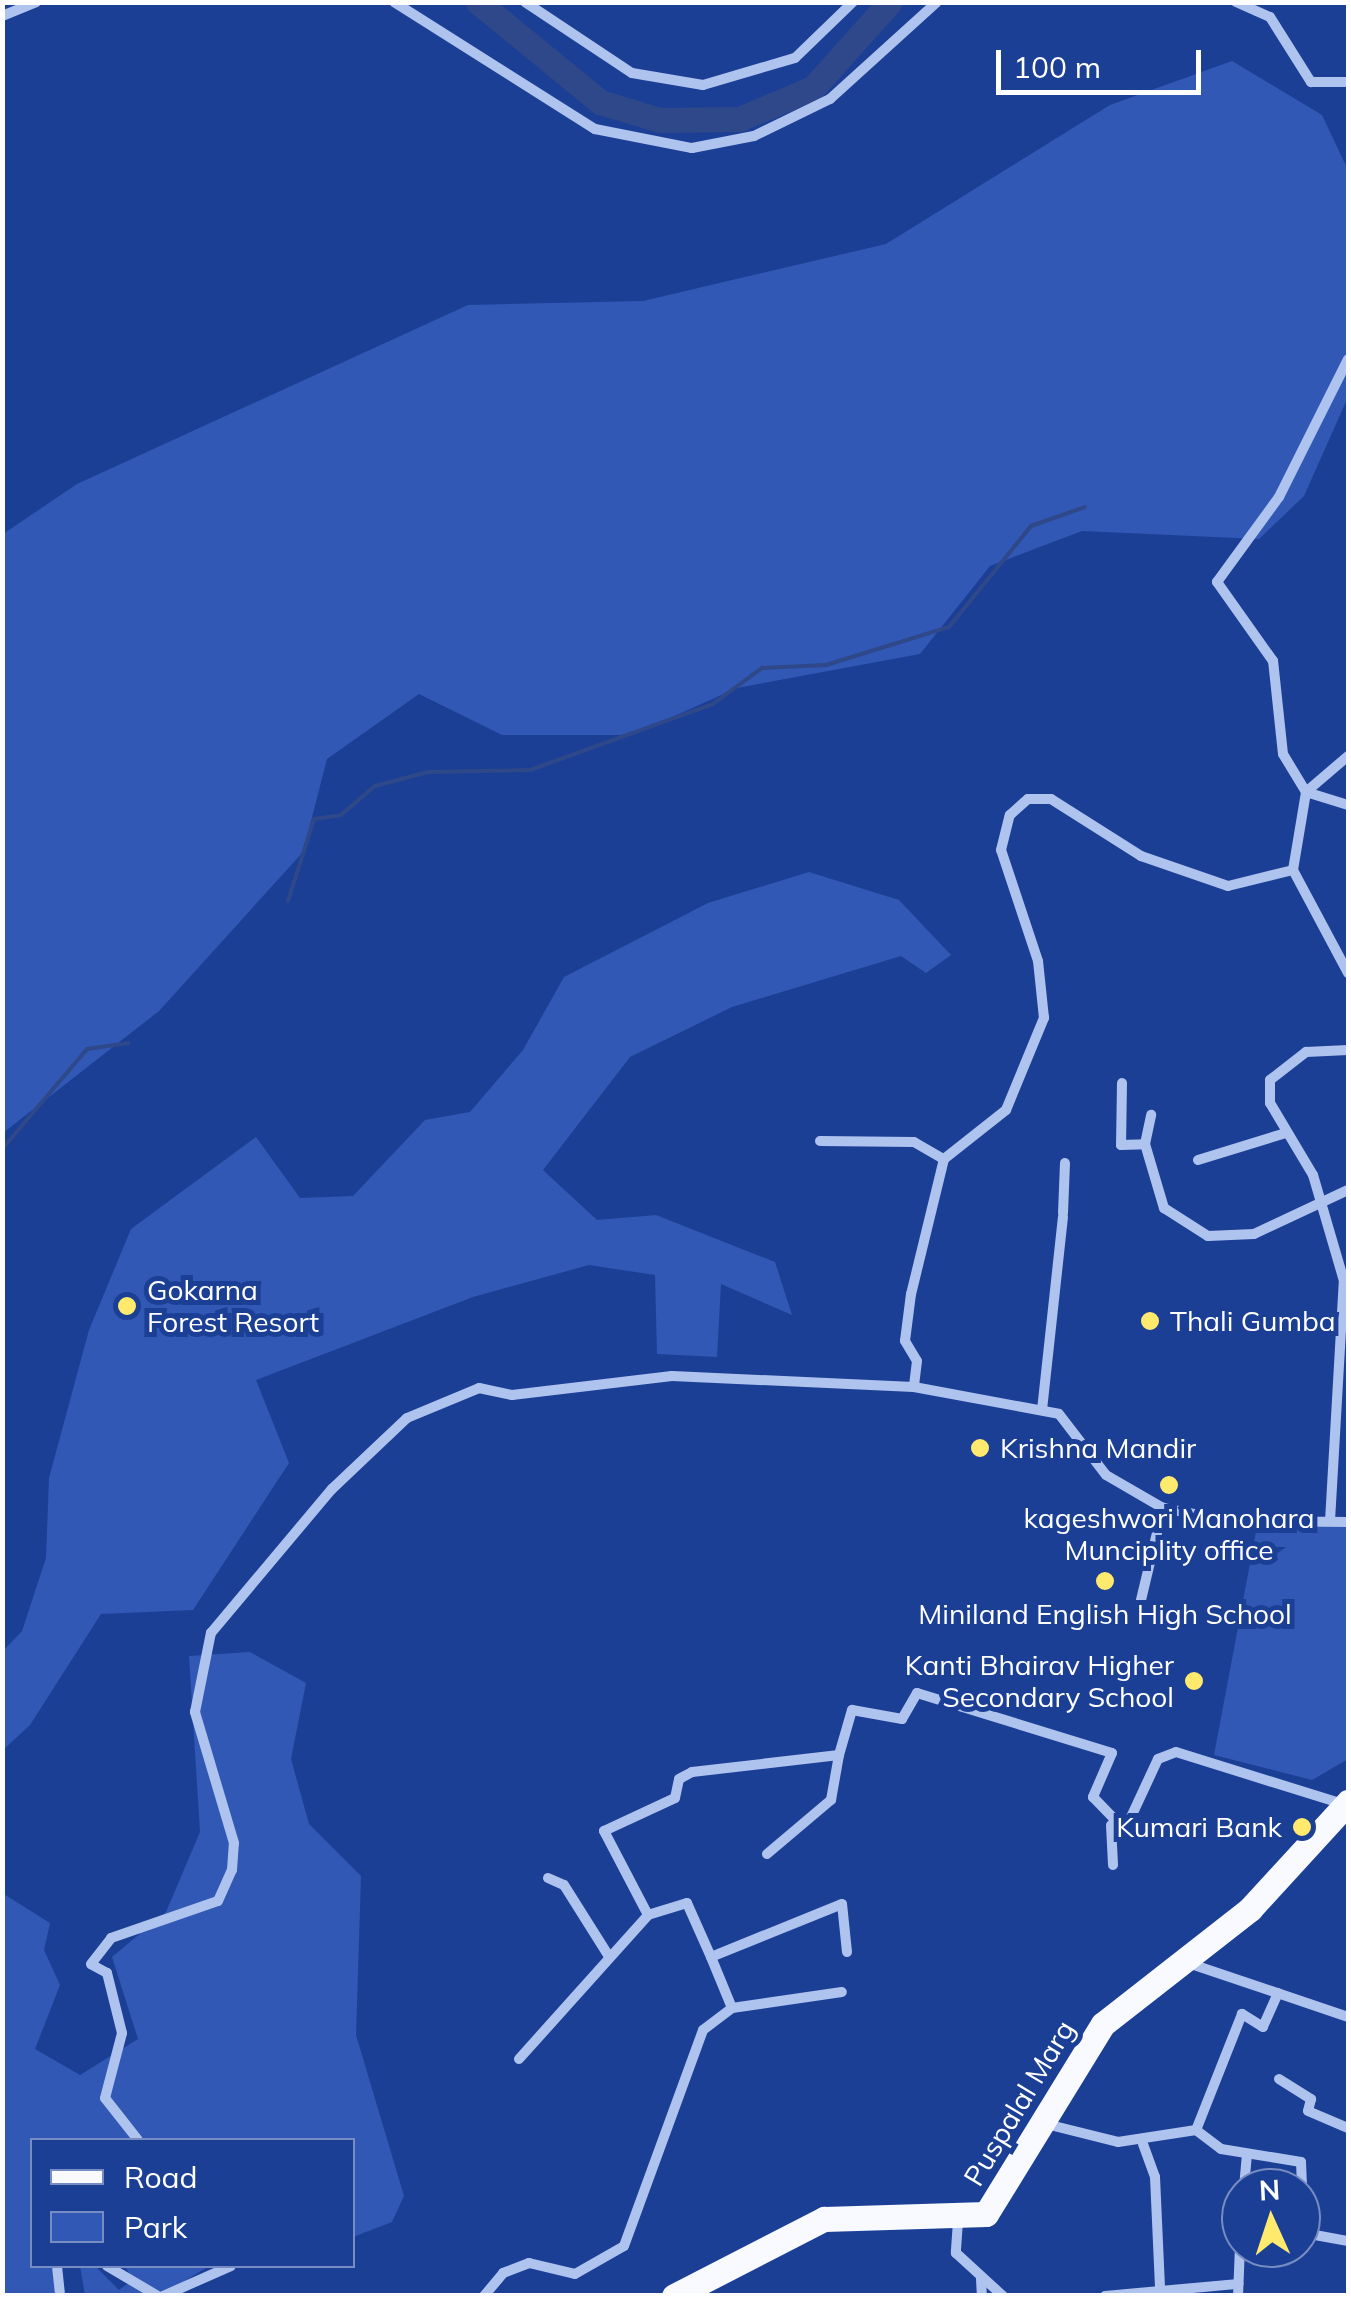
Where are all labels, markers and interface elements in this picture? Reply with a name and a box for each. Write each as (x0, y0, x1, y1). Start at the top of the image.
scale bar (1001, 30, 1206, 92)
text: 100 m (1013, 48, 1101, 86)
place label: Gokarna Forest Resort (147, 1273, 319, 1339)
marker: Gokarna Forest Resort (116, 1295, 138, 1317)
place label: Thali Gumba (1170, 1304, 1336, 1338)
marker: Thali Gumba (1139, 1310, 1161, 1332)
place label: Krishna Mandir (1000, 1431, 1196, 1465)
marker: Krishna Mandir (969, 1437, 991, 1459)
marker: kageshwori Manohara Munciplity office (1158, 1474, 1180, 1496)
place label: kageshwori Manohara Munciplity office (1024, 1501, 1314, 1567)
marker: Miniland English High School (1094, 1570, 1116, 1592)
place label: Miniland English High School (918, 1597, 1292, 1631)
place label: Kanti Bhairav Higher Secondary School (905, 1648, 1174, 1714)
marker: Kanti Bhairav Higher Secondary School (1183, 1670, 1205, 1692)
place label: Kumari Bank (1116, 1810, 1282, 1844)
marker: Kumari Bank (1291, 1816, 1313, 1838)
street label: Puspalal Marg (956, 2014, 1082, 2192)
legend (30, 2138, 355, 2268)
text: Road (124, 2158, 198, 2196)
north arrow (1221, 2168, 1321, 2268)
text: N (1258, 2172, 1281, 2208)
text: Park (124, 2208, 187, 2246)

